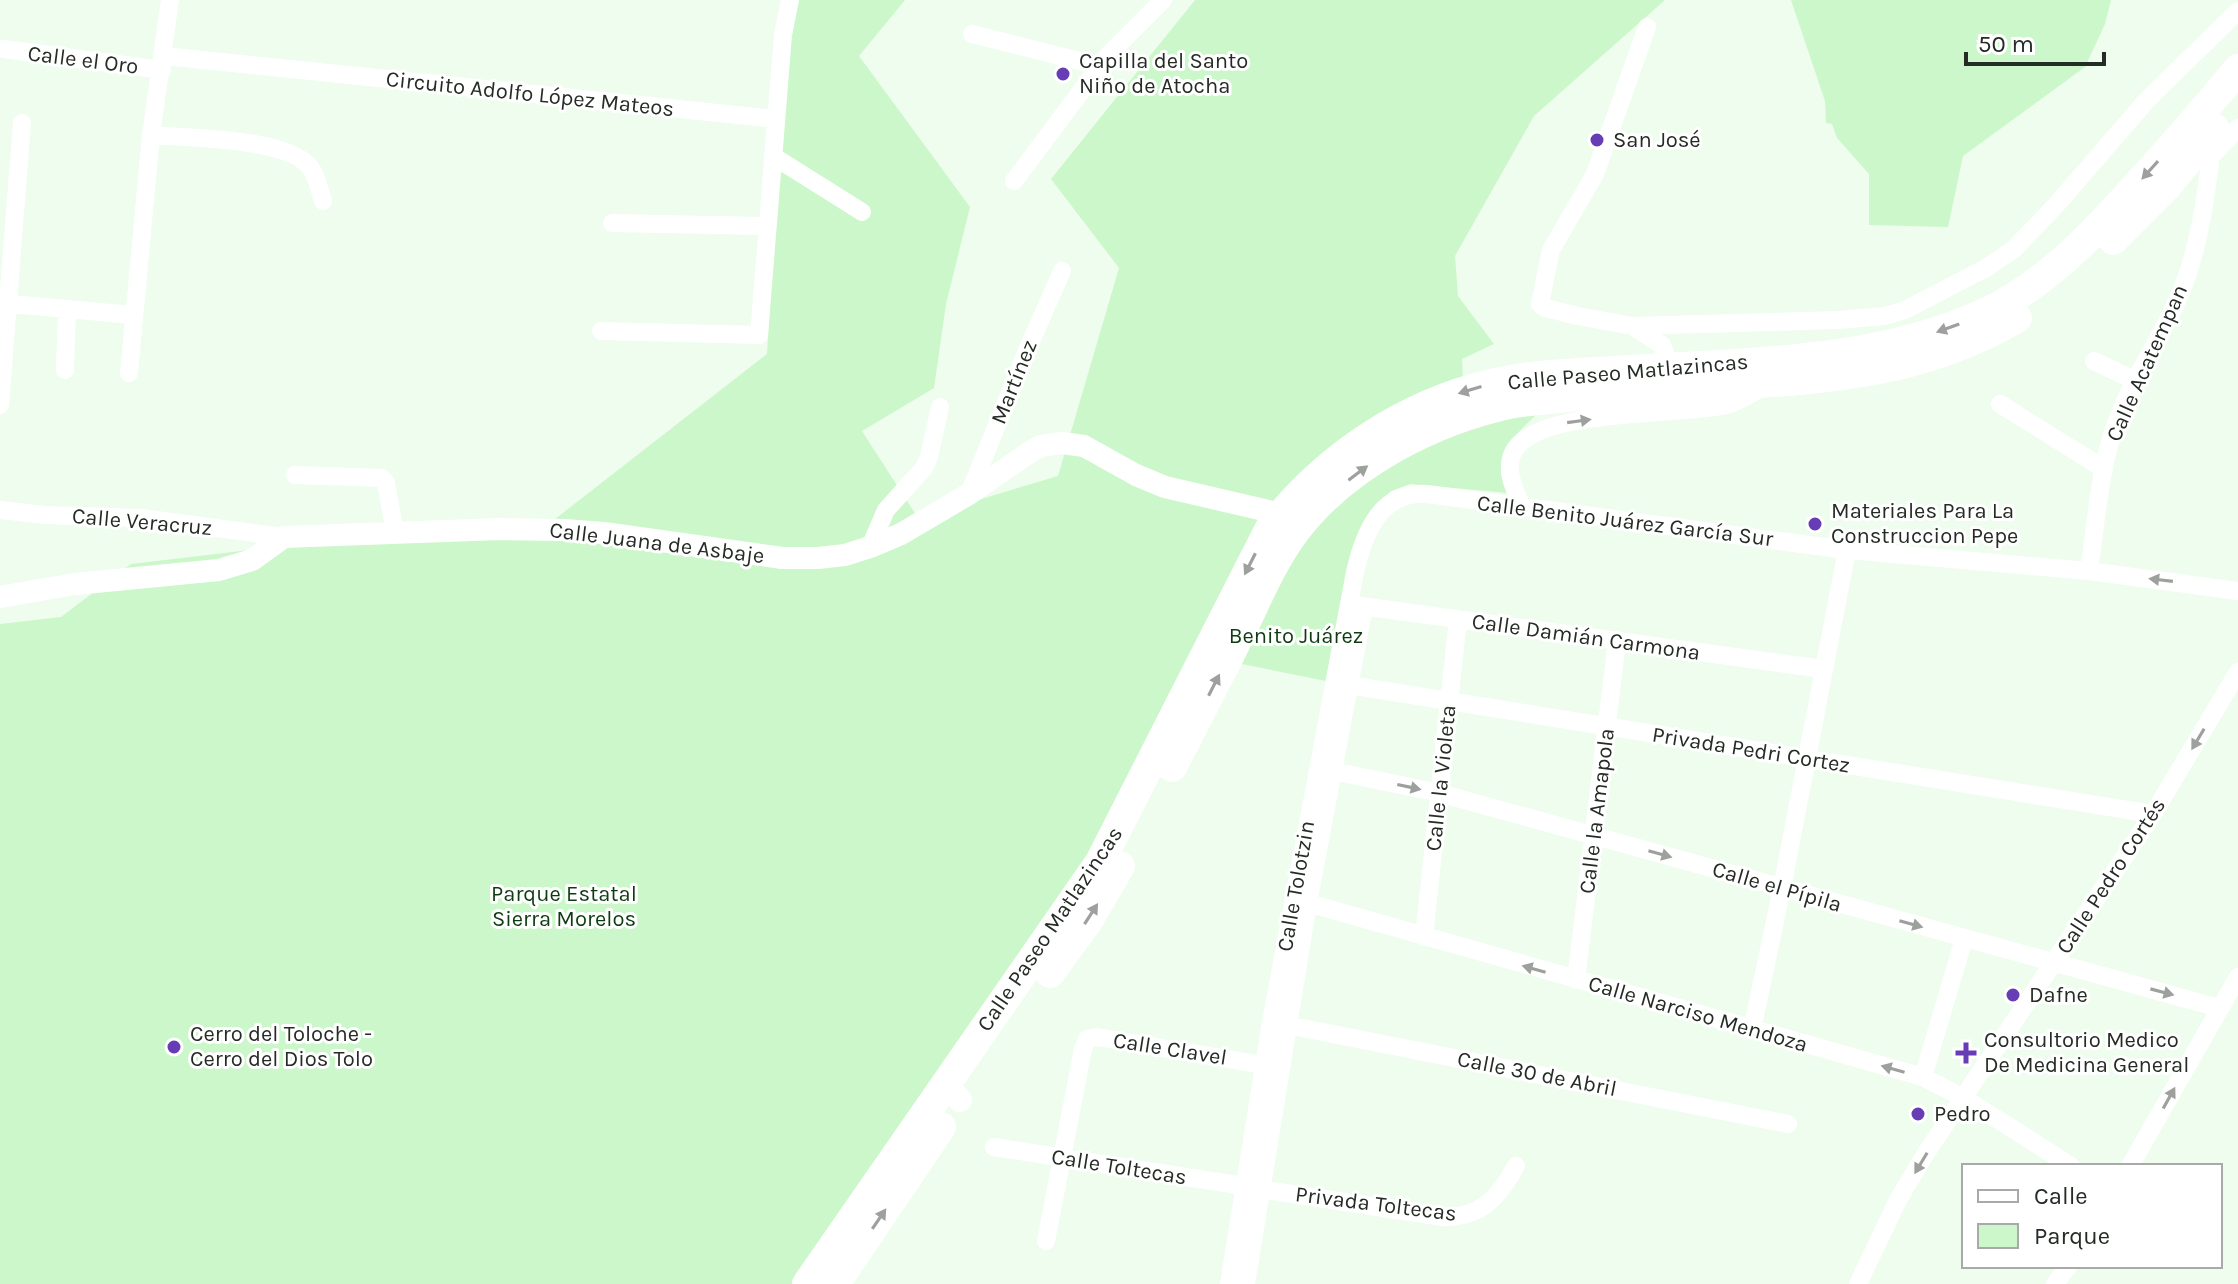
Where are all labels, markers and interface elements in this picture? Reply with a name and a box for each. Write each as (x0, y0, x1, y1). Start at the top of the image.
scale bar (1966, 16, 2104, 66)
text: 50 m (1978, 30, 2034, 58)
street label: Calle el Oro (26, 40, 140, 80)
place label: Capilla del Santo Niño de Atocha (1079, 48, 1248, 99)
marker: Capilla del Santo Niño de Atocha (1054, 65, 1072, 83)
street label: Circuito Adolfo López Mateos (385, 66, 675, 122)
place label: San José (1613, 127, 1701, 153)
marker: San José (1588, 131, 1606, 149)
one-way arrow (2142, 161, 2160, 180)
street label: Calle Acatempan (2101, 281, 2193, 445)
one-way arrow (1936, 322, 1960, 335)
street label: Martínez (985, 336, 1043, 428)
street label: Calle Paseo Matlazincas (1507, 349, 1749, 395)
one-way arrow (1457, 384, 1481, 397)
one-way arrow (1567, 414, 1592, 427)
one-way arrow (1348, 466, 1368, 482)
street label: Calle Benito Juárez García Sur (1476, 490, 1775, 552)
place label: Materiales Para La Construccion Pepe (1831, 498, 2018, 549)
street label: Calle Veracruz (71, 503, 213, 541)
marker: Materiales Para La Construccion Pepe (1806, 515, 1824, 533)
street label: Calle Juana de Asbaje (548, 517, 766, 569)
one-way arrow (1243, 553, 1257, 576)
one-way arrow (2148, 573, 2173, 586)
street label: Calle Damián Carmona (1470, 608, 1702, 666)
park label: Benito Juárez (1229, 623, 1363, 649)
one-way arrow (1208, 674, 1221, 697)
street label: Calle la Violeta (1420, 704, 1462, 852)
street label: Privada Pedri Cortez (1650, 722, 1852, 778)
street label: Calle la Amapola (1574, 727, 1620, 895)
one-way arrow (2191, 728, 2205, 750)
one-way arrow (1397, 781, 1422, 794)
street label: Calle Pedro Cortés (2051, 793, 2171, 959)
street label: Calle Tolotzin (1272, 819, 1320, 953)
street label: Calle Paseo Matlazincas (972, 822, 1128, 1036)
one-way arrow (1649, 848, 1673, 861)
street label: Calle el Pípila (1709, 856, 1845, 918)
park label: Parque Estatal Sierra Morelos (491, 881, 637, 932)
one-way arrow (1084, 904, 1099, 925)
one-way arrow (1898, 919, 1923, 931)
one-way arrow (1522, 962, 1547, 974)
street label: Calle Narciso Mendoza (1585, 970, 1811, 1058)
place label: Dafne (2029, 982, 2088, 1008)
marker: Dafne (2004, 986, 2022, 1004)
one-way arrow (2149, 987, 2174, 999)
place label: Cerro del Toloche - Cerro del Dios Tolo (190, 1021, 373, 1072)
street label: Calle Clavel (1111, 1027, 1229, 1071)
place label: Consultorio Medico De Medicina General (1984, 1027, 2189, 1078)
marker: Cerro del Toloche - Cerro del Dios Tolo (165, 1038, 183, 1056)
marker: Consultorio Medico De Medicina General (1955, 1042, 1977, 1064)
street label: Calle 30 de Abril (1455, 1046, 1619, 1102)
one-way arrow (1880, 1062, 1904, 1075)
one-way arrow (2162, 1087, 2176, 1109)
place label: Pedro (1934, 1101, 1991, 1127)
marker: Pedro (1909, 1105, 1927, 1123)
street label: Calle Toltecas (1050, 1143, 1188, 1191)
one-way arrow (1914, 1152, 1928, 1174)
legend (1962, 1164, 2222, 1268)
street label: Privada Toltecas (1294, 1181, 1458, 1227)
text: Calle (2034, 1182, 2088, 1210)
one-way arrow (871, 1209, 886, 1230)
text: Parque (2034, 1222, 2110, 1250)

